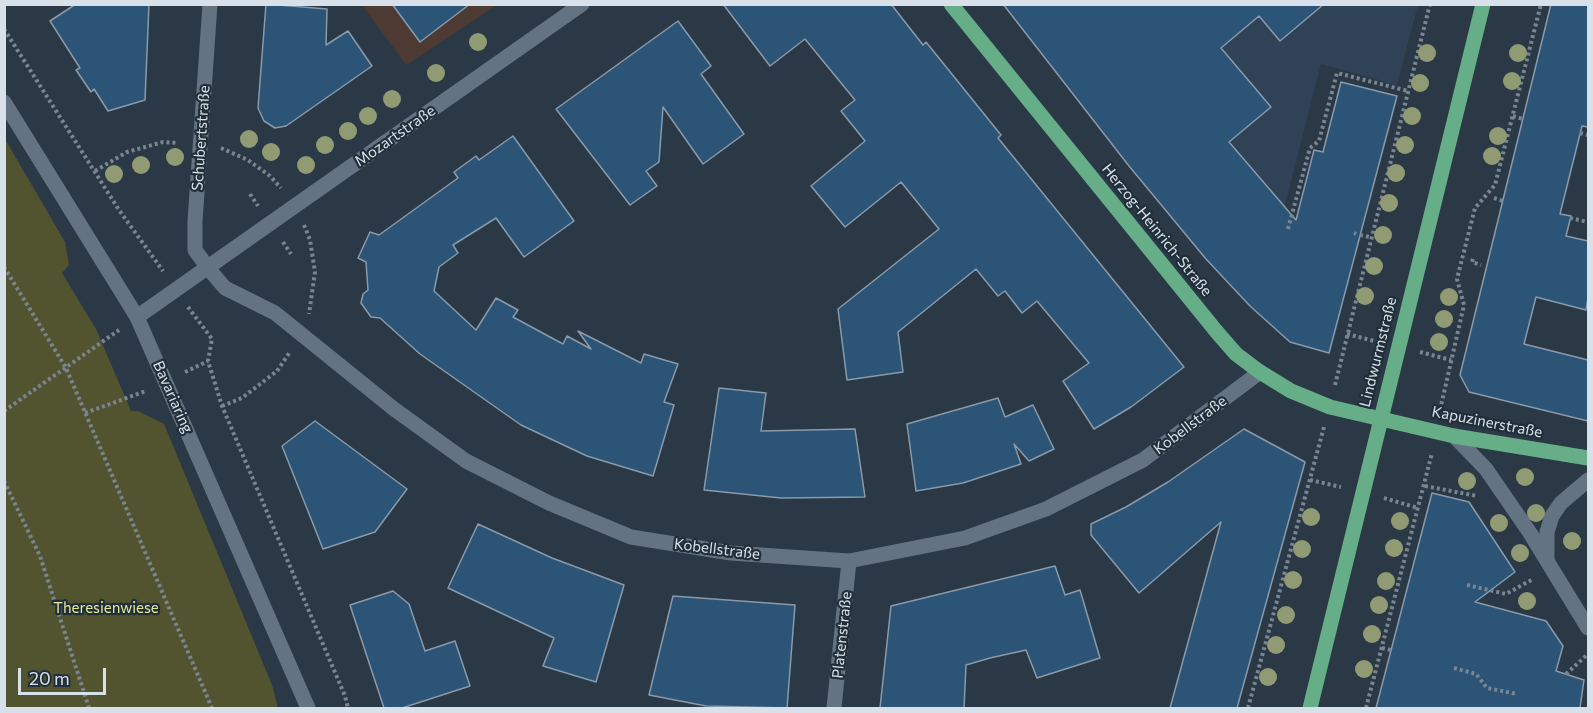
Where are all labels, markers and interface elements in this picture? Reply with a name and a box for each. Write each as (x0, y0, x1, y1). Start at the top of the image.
street label: Schubertstraße (188, 85, 214, 191)
street label: Mozartstraße (351, 102, 439, 170)
street label: Herzog-Heinrich-Straße (1098, 160, 1216, 300)
street label: Lindwurmstraße (1356, 295, 1400, 409)
street label: Bavariaring (149, 358, 197, 436)
street label: Kobellstraße (1150, 392, 1230, 458)
street label: Kapuzinerstraße (1430, 402, 1544, 442)
street label: Kobellstraße (673, 535, 761, 563)
street label: Platenstraße (828, 591, 856, 679)
park label: Theresienwiese (53, 599, 159, 617)
scale bar (21, 656, 110, 694)
text: 20 m (29, 667, 70, 689)

